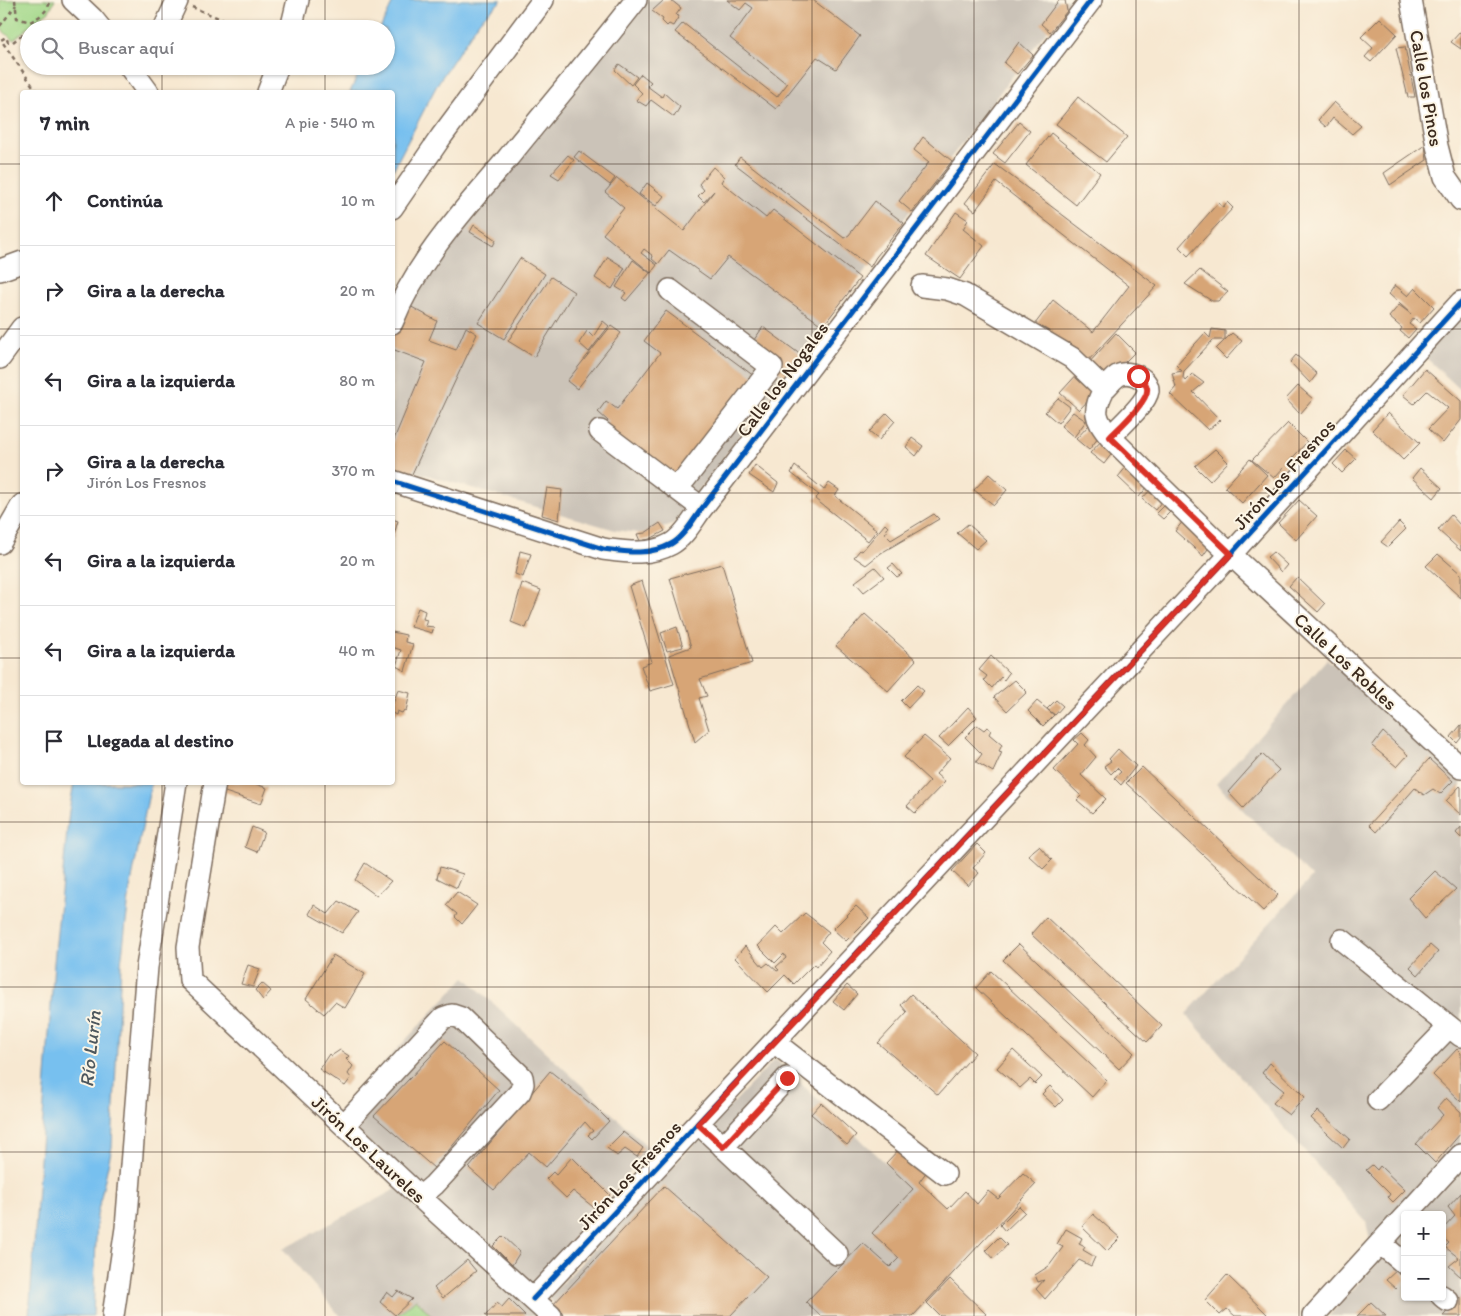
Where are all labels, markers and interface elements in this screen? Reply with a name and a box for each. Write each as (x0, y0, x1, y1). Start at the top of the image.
search box (20, 20, 395, 75)
street label: Calle los Pinos (1405, 28, 1448, 148)
icon: search (38, 34, 66, 62)
text: Buscar aquí (78, 36, 174, 59)
text: 7 min (40, 110, 89, 135)
text: A pie · 540 m (285, 113, 375, 132)
icon: ahead (40, 187, 68, 215)
text: Continúa (87, 189, 163, 212)
text: 10 m (341, 191, 375, 210)
icon: right (40, 277, 68, 305)
text: Gira a la derecha (87, 279, 225, 302)
text: 20 m (340, 281, 375, 300)
street label: Calle los Nogales (732, 317, 833, 442)
route start (1127, 365, 1150, 388)
icon: left (40, 367, 68, 395)
text: Gira a la izquierda (87, 369, 235, 392)
text: 80 m (339, 371, 375, 390)
street label: Jirón Los Fresnos (1228, 414, 1340, 535)
text: Gira a la derecha (87, 450, 225, 473)
icon: right (40, 457, 68, 485)
text: 370 m (331, 461, 375, 480)
text: Jirón Los Fresnos (87, 473, 206, 492)
icon: left (40, 547, 68, 575)
text: Gira a la izquierda (87, 549, 235, 572)
text: 20 m (340, 551, 375, 570)
street label: Calle Los Robles (1289, 608, 1402, 715)
icon: left (40, 637, 68, 665)
text: Gira a la izquierda (87, 639, 235, 662)
text: 40 m (338, 641, 375, 660)
icon: arrive (40, 727, 68, 755)
text: Llegada al destino (87, 729, 234, 752)
water label: Río Lurín (74, 1009, 106, 1088)
route end (776, 1067, 799, 1090)
street label: Jirón Los Laureles (307, 1091, 430, 1208)
street label: Jirón Los Fresnos (573, 1116, 686, 1235)
map controls (1401, 1211, 1446, 1301)
button: + (1401, 1211, 1446, 1256)
button: − (1401, 1256, 1446, 1301)

